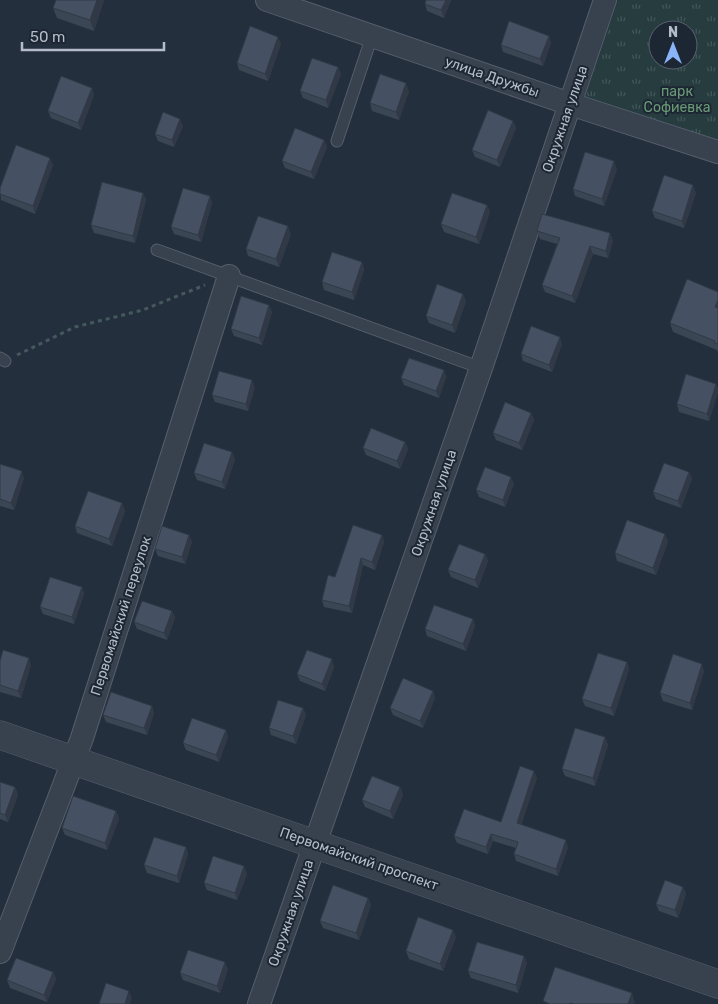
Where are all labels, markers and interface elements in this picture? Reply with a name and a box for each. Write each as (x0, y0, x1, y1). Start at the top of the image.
scale bar (22, 20, 165, 52)
north arrow (648, 20, 698, 70)
text: N (668, 24, 678, 41)
text: 50 m (30, 28, 65, 46)
street label: улица Дружбы (443, 53, 541, 101)
street label: Окружная улица (539, 64, 591, 174)
park label: парк Софиевка (644, 83, 710, 116)
street label: Окружная улица (408, 448, 460, 558)
street label: Первомайский переулок (87, 534, 155, 698)
street label: Первомайский проспект (277, 824, 441, 894)
street label: Окружная улица (265, 858, 317, 968)

